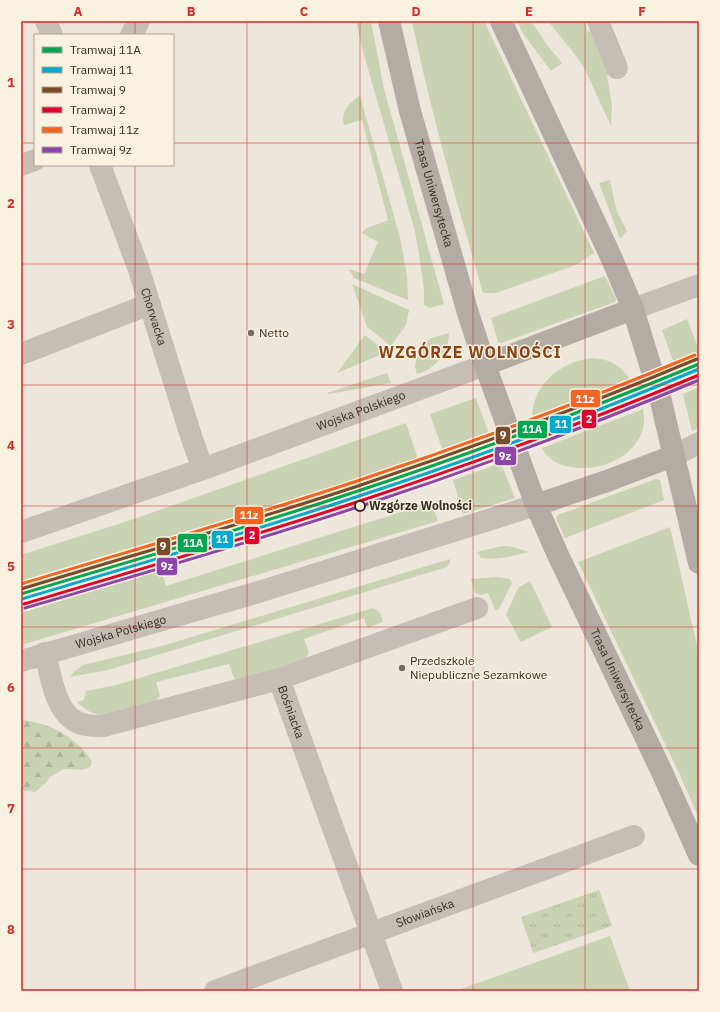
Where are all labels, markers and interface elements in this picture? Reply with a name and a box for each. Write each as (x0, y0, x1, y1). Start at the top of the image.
text: A (74, 3, 83, 20)
text: B (187, 3, 196, 20)
text: C (300, 3, 309, 20)
text: D (411, 3, 421, 20)
text: E (525, 3, 533, 20)
text: F (638, 3, 646, 20)
legend (34, 34, 174, 166)
text: Tramwaj 11A (70, 42, 141, 57)
text: Tramwaj 11 (70, 62, 133, 77)
text: 1 (7, 74, 15, 91)
text: Tramwaj 9 (70, 82, 126, 97)
text: Tramwaj 2 (70, 102, 126, 117)
text: Tramwaj 11z (70, 122, 139, 137)
street label: Trasa Uniwersytecka (412, 137, 457, 249)
text: Tramwaj 9z (70, 142, 132, 157)
text: 2 (7, 195, 15, 212)
street label: Chorwacka (138, 286, 170, 348)
text: 3 (7, 316, 15, 333)
place label: Netto (259, 325, 289, 340)
marker: Netto (246, 328, 256, 338)
district label: WZGÓRZE WOLNOŚCI (378, 341, 562, 362)
street label: Wojska Polskiego (314, 387, 408, 433)
line badge: 11z (570, 389, 601, 408)
text: 11z (576, 392, 595, 406)
line badge: 2 (581, 409, 597, 429)
text: 2 (586, 412, 593, 426)
line badge: 11 (549, 415, 572, 434)
text: 11 (554, 417, 568, 431)
line badge: 11A (517, 420, 548, 439)
text: 11A (522, 422, 543, 436)
line badge: 9 (495, 426, 511, 445)
text: 9 (500, 428, 507, 442)
text: 4 (7, 437, 15, 454)
line badge: 9z (494, 446, 517, 466)
text: 9z (499, 449, 511, 463)
place label: Wzgórze Wolności (369, 498, 472, 513)
marker: Wzgórze Wolności (354, 500, 366, 512)
line badge: 11z (234, 506, 264, 525)
text: 11z (240, 508, 259, 522)
line badge: 2 (244, 526, 260, 545)
text: 2 (249, 528, 256, 542)
line badge: 11 (211, 530, 234, 549)
text: 11 (215, 532, 229, 546)
line badge: 11A (177, 533, 208, 553)
text: 11A (183, 536, 204, 550)
line badge: 9 (156, 537, 171, 556)
text: 9 (160, 539, 167, 553)
line badge: 9z (156, 557, 178, 576)
text: 5 (7, 558, 15, 575)
text: 9z (161, 559, 173, 573)
street label: Wojska Polskiego (74, 611, 168, 652)
street label: Trasa Uniwersytecka (587, 626, 649, 733)
place label: Przedszkole Niepubliczne Sezamkowe (410, 653, 548, 682)
marker: Przedszkole Niepubliczne Sezamkowe (397, 663, 407, 673)
text: 6 (7, 679, 15, 696)
street label: Bośniacka (275, 683, 308, 741)
text: 7 (7, 800, 15, 817)
street label: Słowiańska (394, 895, 457, 930)
text: 8 (7, 921, 15, 938)

